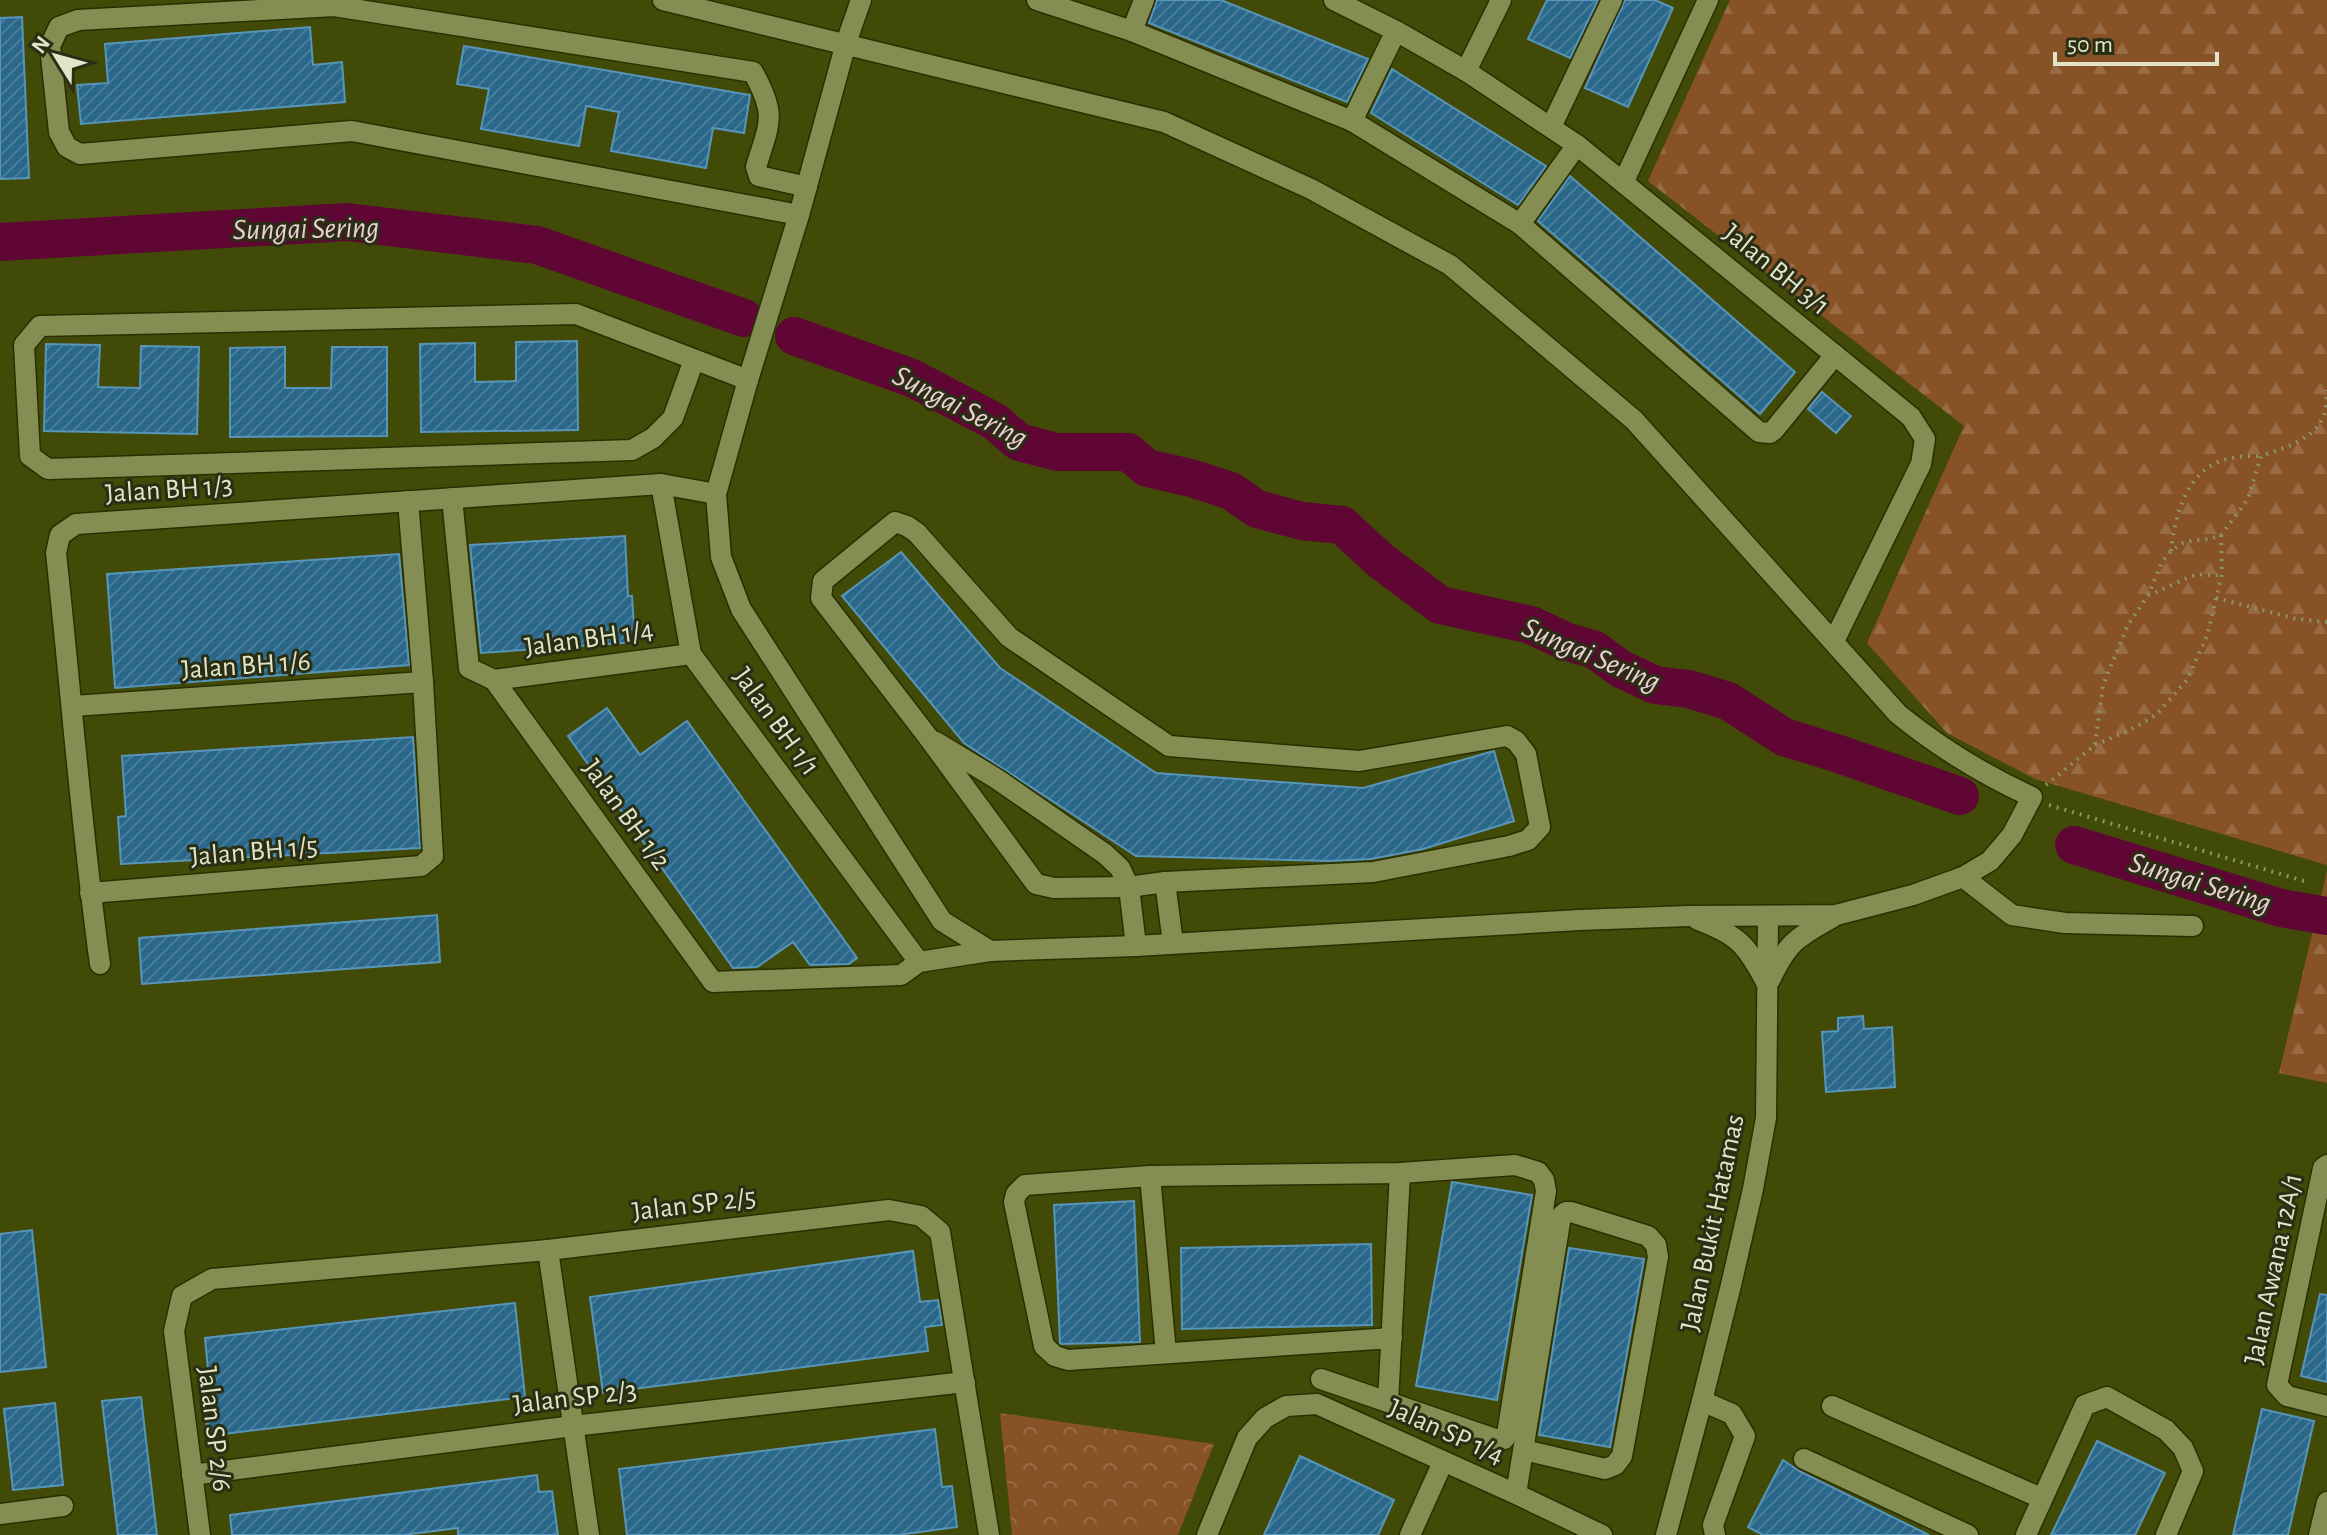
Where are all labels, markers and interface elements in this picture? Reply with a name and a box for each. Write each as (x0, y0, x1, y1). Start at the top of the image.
north arrow (16, 16, 96, 96)
scale bar (2055, 16, 2217, 66)
text: N (27, 32, 54, 57)
text: 50 m (2067, 33, 2113, 57)
water label: Sungai Sering (232, 213, 380, 245)
street label: Jalan BH 3/1 (1718, 219, 1834, 321)
water label: Sungai Sering (888, 360, 1032, 454)
street label: Jalan BH 1/3 (104, 472, 234, 508)
water label: Sungai Sering (1518, 613, 1664, 697)
street label: Jalan BH 1/4 (523, 616, 655, 662)
street label: Jalan BH 1/6 (181, 648, 311, 684)
street label: Jalan BH 1/1 (728, 663, 824, 781)
street label: Jalan BH 1/2 (577, 755, 675, 875)
street label: Jalan BH 1/5 (189, 832, 319, 872)
water label: Sungai Sering (2125, 847, 2275, 919)
street label: Jalan Bukit Hatamas (1676, 1112, 1750, 1334)
street label: Jalan Awana 12A/1 (2240, 1171, 2308, 1367)
street label: Jalan SP 2/5 (630, 1184, 758, 1226)
street label: Jalan SP 2/6 (192, 1365, 236, 1493)
street label: Jalan SP 2/3 (512, 1377, 638, 1419)
street label: Jalan SP 1/4 (1384, 1394, 1508, 1470)

